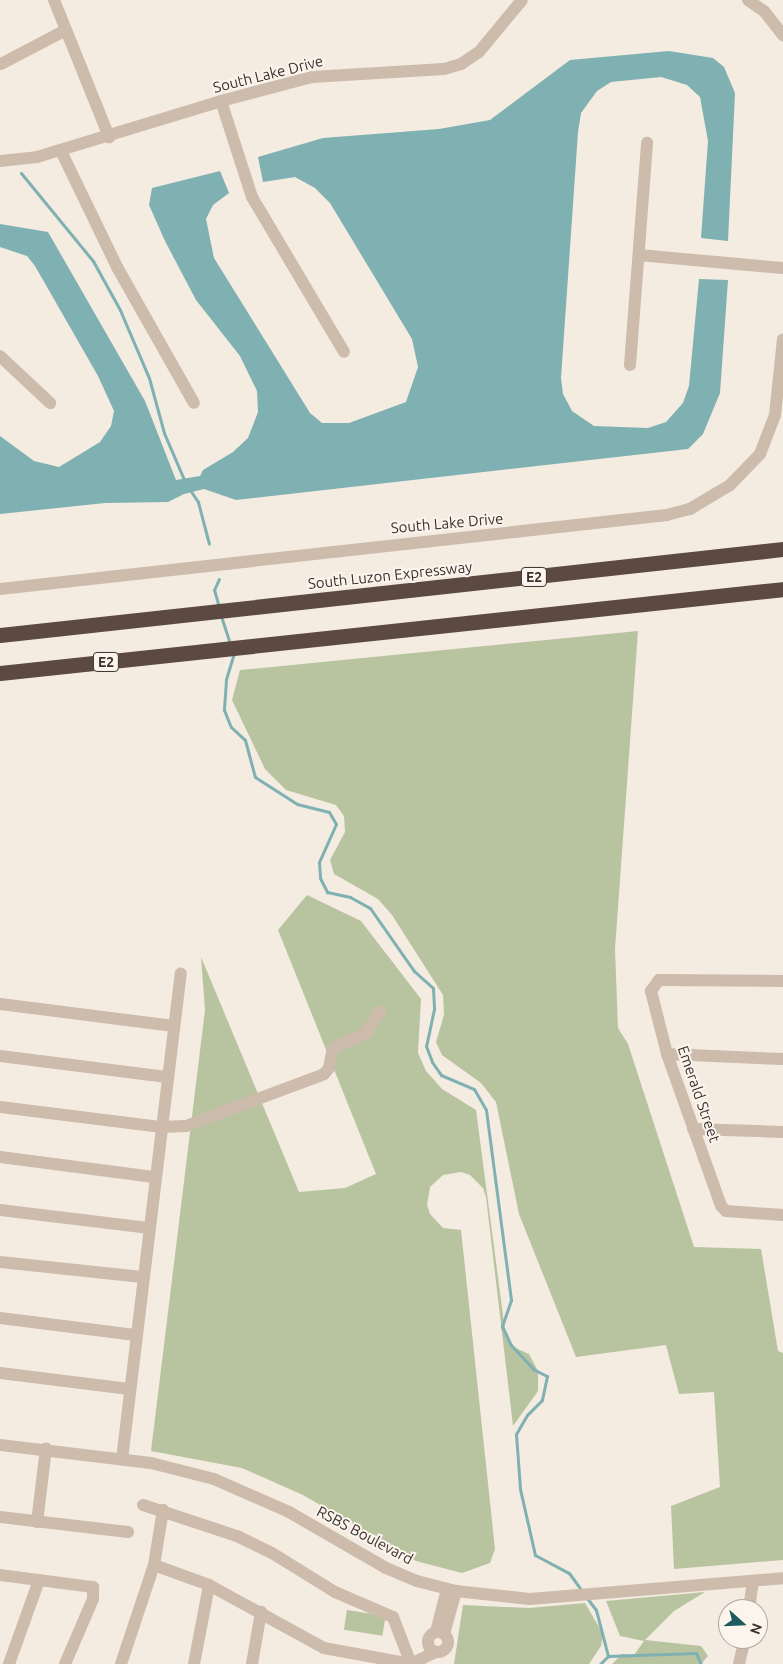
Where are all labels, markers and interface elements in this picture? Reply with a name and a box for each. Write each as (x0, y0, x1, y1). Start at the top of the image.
street label: South Lake Drive (211, 52, 325, 96)
street label: South Lake Drive (390, 509, 504, 537)
street label: South Luzon Expressway (307, 557, 473, 593)
road number: E2 (520, 566, 548, 588)
road number: E2 (92, 650, 120, 674)
street label: Emerald Street (674, 1043, 724, 1145)
street label: RSBS Boulevard (314, 1502, 416, 1568)
north arrow (718, 1599, 768, 1649)
text: N (747, 1621, 765, 1636)

